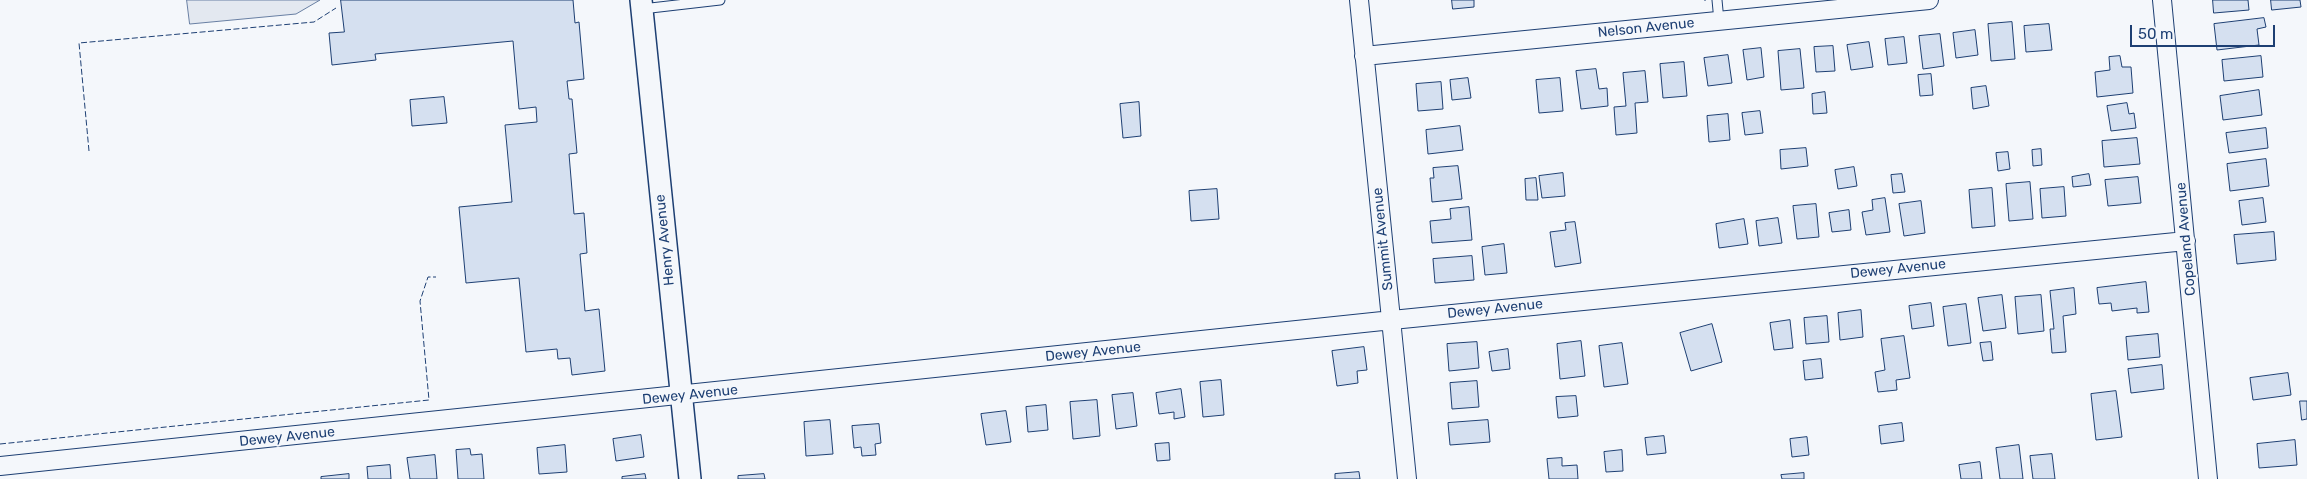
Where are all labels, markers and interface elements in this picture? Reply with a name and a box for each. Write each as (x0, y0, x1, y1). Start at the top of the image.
street label: Nelson Avenue (1597, 15, 1695, 41)
scale bar (2132, 15, 2277, 47)
text: 50 m (2138, 25, 2173, 43)
street label: Copeland Avenue (2173, 182, 2199, 296)
street label: Summit Avenue (1369, 187, 1397, 291)
street label: Henry Avenue (652, 193, 678, 287)
street label: Dewey Avenue (1849, 256, 1947, 282)
street label: Dewey Avenue (1446, 296, 1544, 322)
street label: Dewey Avenue (1044, 339, 1142, 365)
street label: Dewey Avenue (641, 382, 739, 408)
street label: Dewey Avenue (238, 424, 336, 450)

